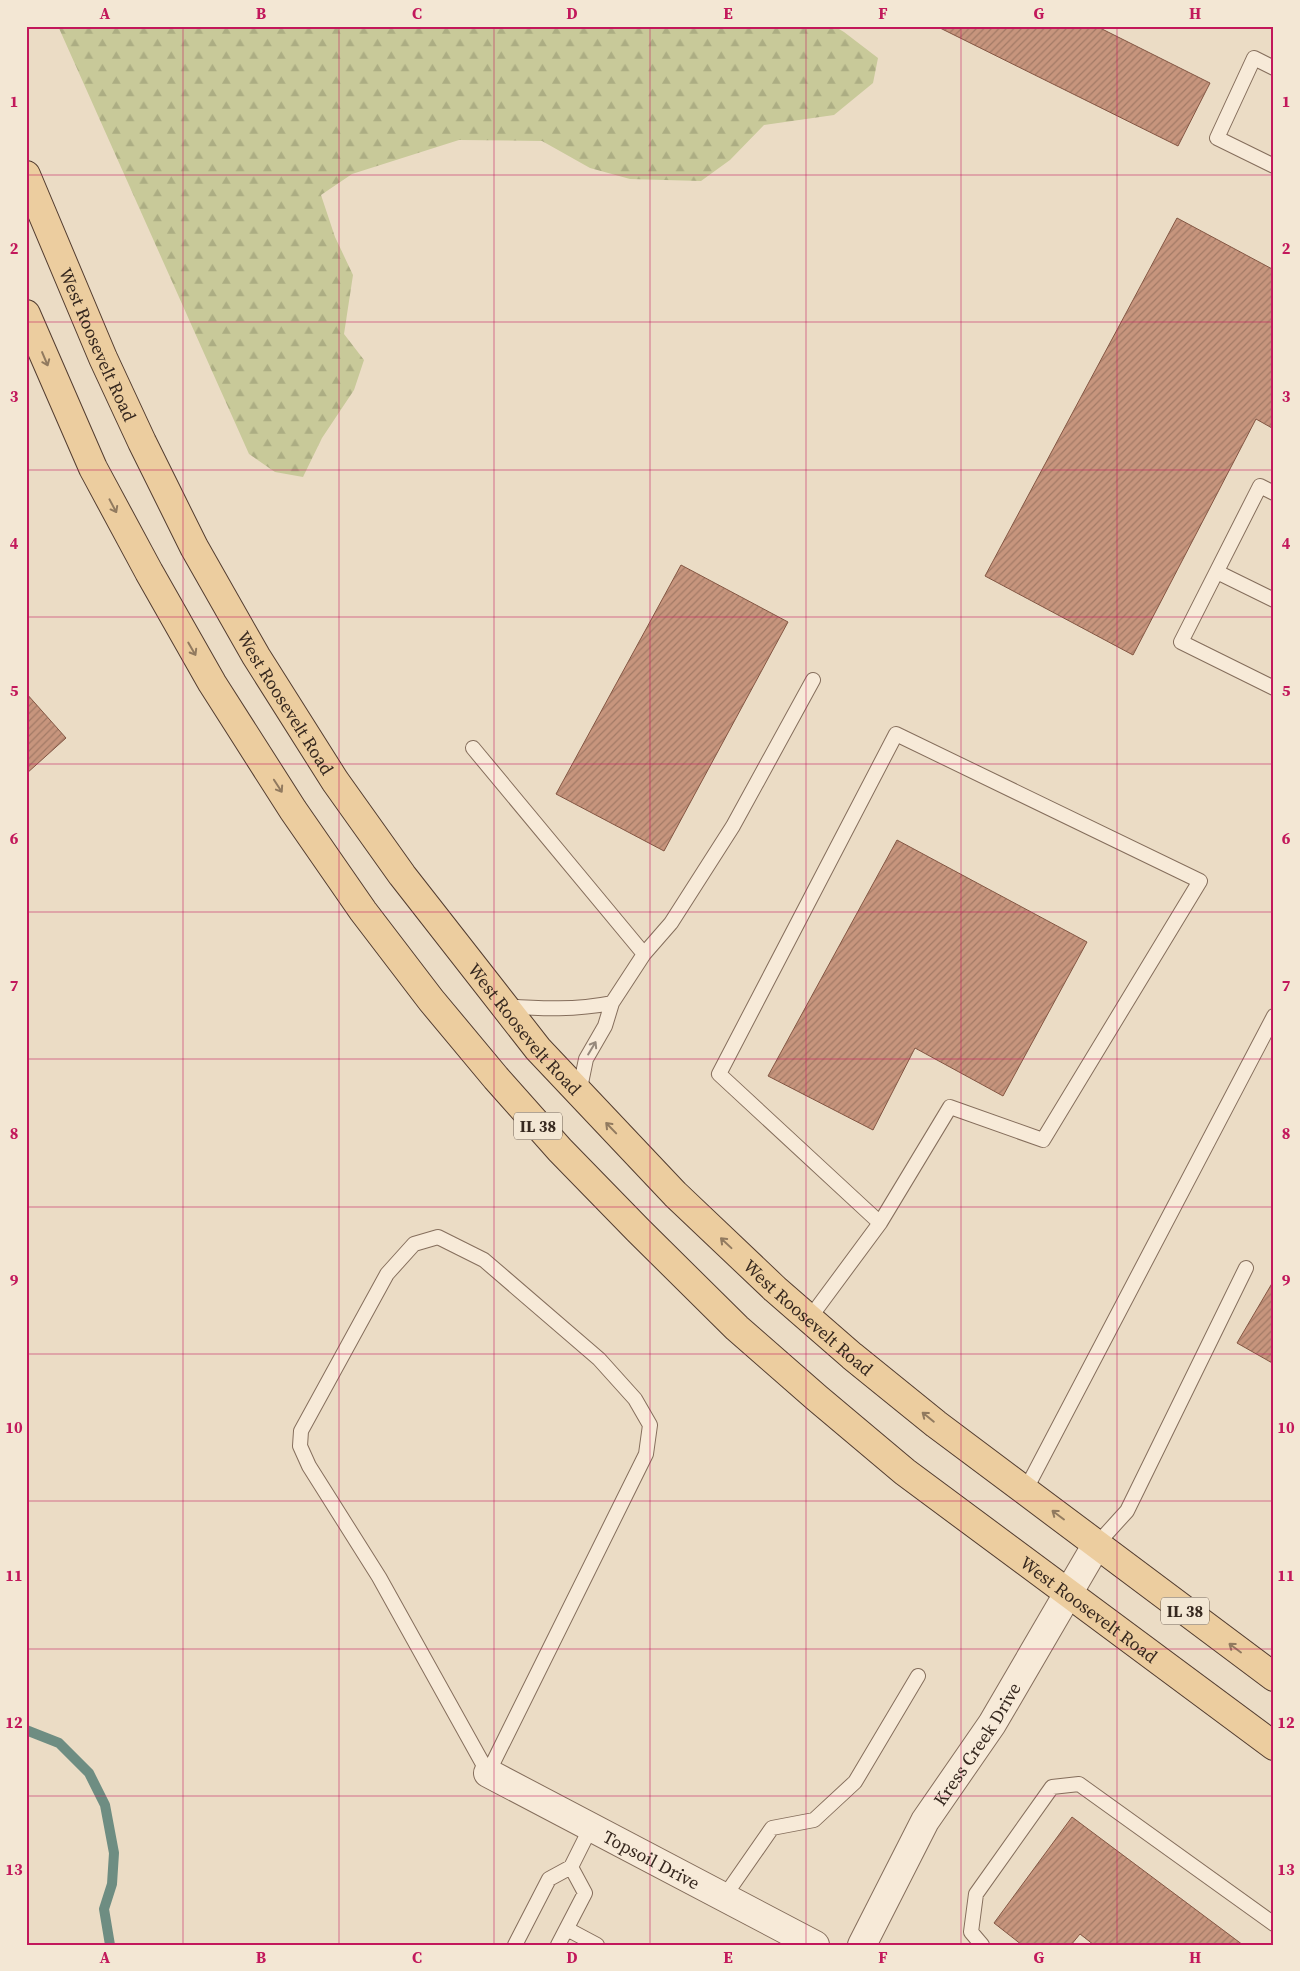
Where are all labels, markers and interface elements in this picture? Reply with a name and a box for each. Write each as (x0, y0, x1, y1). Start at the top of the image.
text: A (100, 2, 111, 24)
text: B (256, 2, 267, 24)
text: C (412, 2, 422, 24)
text: D (566, 2, 578, 24)
text: E (723, 2, 733, 24)
text: F (878, 2, 888, 24)
text: G (1034, 2, 1045, 24)
text: H (1189, 2, 1201, 24)
text: 1 (10, 90, 18, 112)
text: 1 (1282, 90, 1290, 112)
text: 2 (10, 237, 19, 259)
text: 2 (1282, 237, 1291, 259)
street label: West Roosevelt Road (54, 264, 143, 425)
one-way arrow (41, 351, 50, 366)
text: 3 (10, 385, 19, 407)
text: 3 (1282, 385, 1291, 407)
one-way arrow (109, 498, 119, 513)
text: 4 (10, 532, 19, 554)
text: 4 (1282, 532, 1291, 554)
street label: West Roosevelt Road (232, 626, 340, 779)
one-way arrow (187, 641, 197, 655)
text: 5 (10, 679, 19, 701)
text: 5 (1282, 679, 1291, 701)
one-way arrow (273, 779, 283, 793)
text: 6 (10, 827, 19, 849)
text: 6 (1282, 827, 1291, 849)
street label: West Roosevelt Road (463, 957, 587, 1100)
text: 7 (10, 974, 19, 996)
text: 7 (1282, 974, 1291, 996)
one-way arrow (588, 1041, 598, 1055)
road number: IL 38 (514, 1112, 562, 1140)
text: 8 (10, 1122, 18, 1144)
one-way arrow (605, 1122, 617, 1134)
text: 8 (1282, 1122, 1290, 1144)
one-way arrow (720, 1237, 732, 1249)
street label: West Roosevelt Road (738, 1253, 879, 1381)
text: 9 (10, 1269, 19, 1291)
text: 9 (1282, 1269, 1291, 1291)
one-way arrow (922, 1412, 935, 1423)
text: 10 (5, 1416, 23, 1438)
text: 10 (1277, 1416, 1295, 1438)
one-way arrow (1051, 1510, 1065, 1520)
street label: West Roosevelt Road (1016, 1550, 1163, 1668)
text: 11 (5, 1564, 23, 1586)
text: 11 (1277, 1564, 1295, 1586)
road number: IL 38 (1161, 1598, 1209, 1624)
one-way arrow (1228, 1643, 1242, 1653)
street label: Kress Creek Drive (927, 1678, 1026, 1810)
text: 12 (5, 1711, 23, 1733)
text: 12 (1277, 1711, 1295, 1733)
street label: Topsoil Drive (599, 1823, 704, 1895)
text: 13 (5, 1858, 23, 1880)
text: 13 (1277, 1858, 1295, 1880)
text: A (100, 1946, 111, 1968)
text: B (256, 1946, 267, 1968)
text: C (412, 1946, 422, 1968)
text: D (566, 1946, 578, 1968)
text: E (723, 1946, 733, 1968)
text: F (878, 1946, 888, 1968)
text: G (1034, 1946, 1045, 1968)
text: H (1189, 1946, 1201, 1968)

